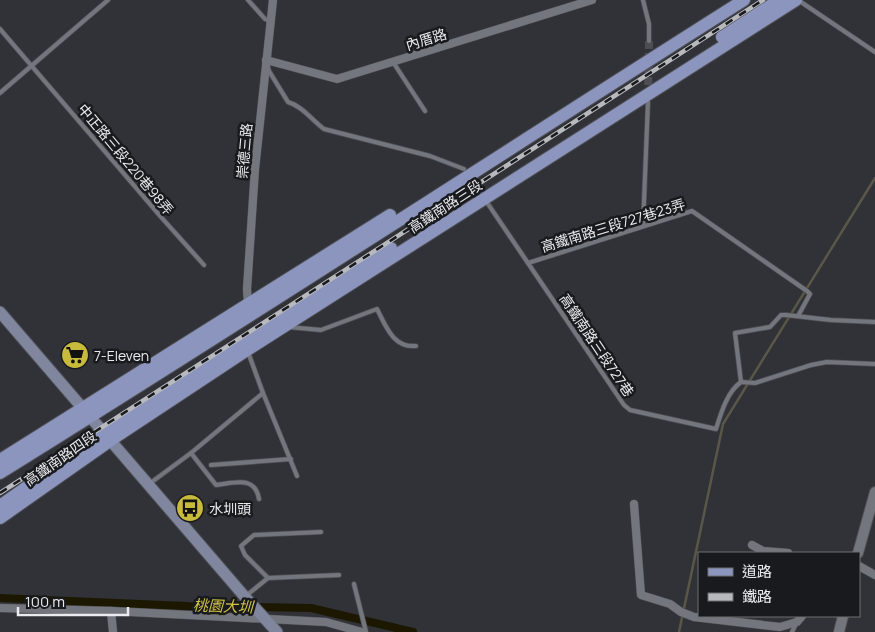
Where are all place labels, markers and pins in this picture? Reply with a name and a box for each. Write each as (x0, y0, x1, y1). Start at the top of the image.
supermarket icon: 7-Eleven (60, 340, 90, 370)
place label: 7-Eleven (94, 346, 149, 365)
bus stop icon: 水圳頭 (175, 493, 205, 523)
place label: 水圳頭 (209, 499, 251, 518)

